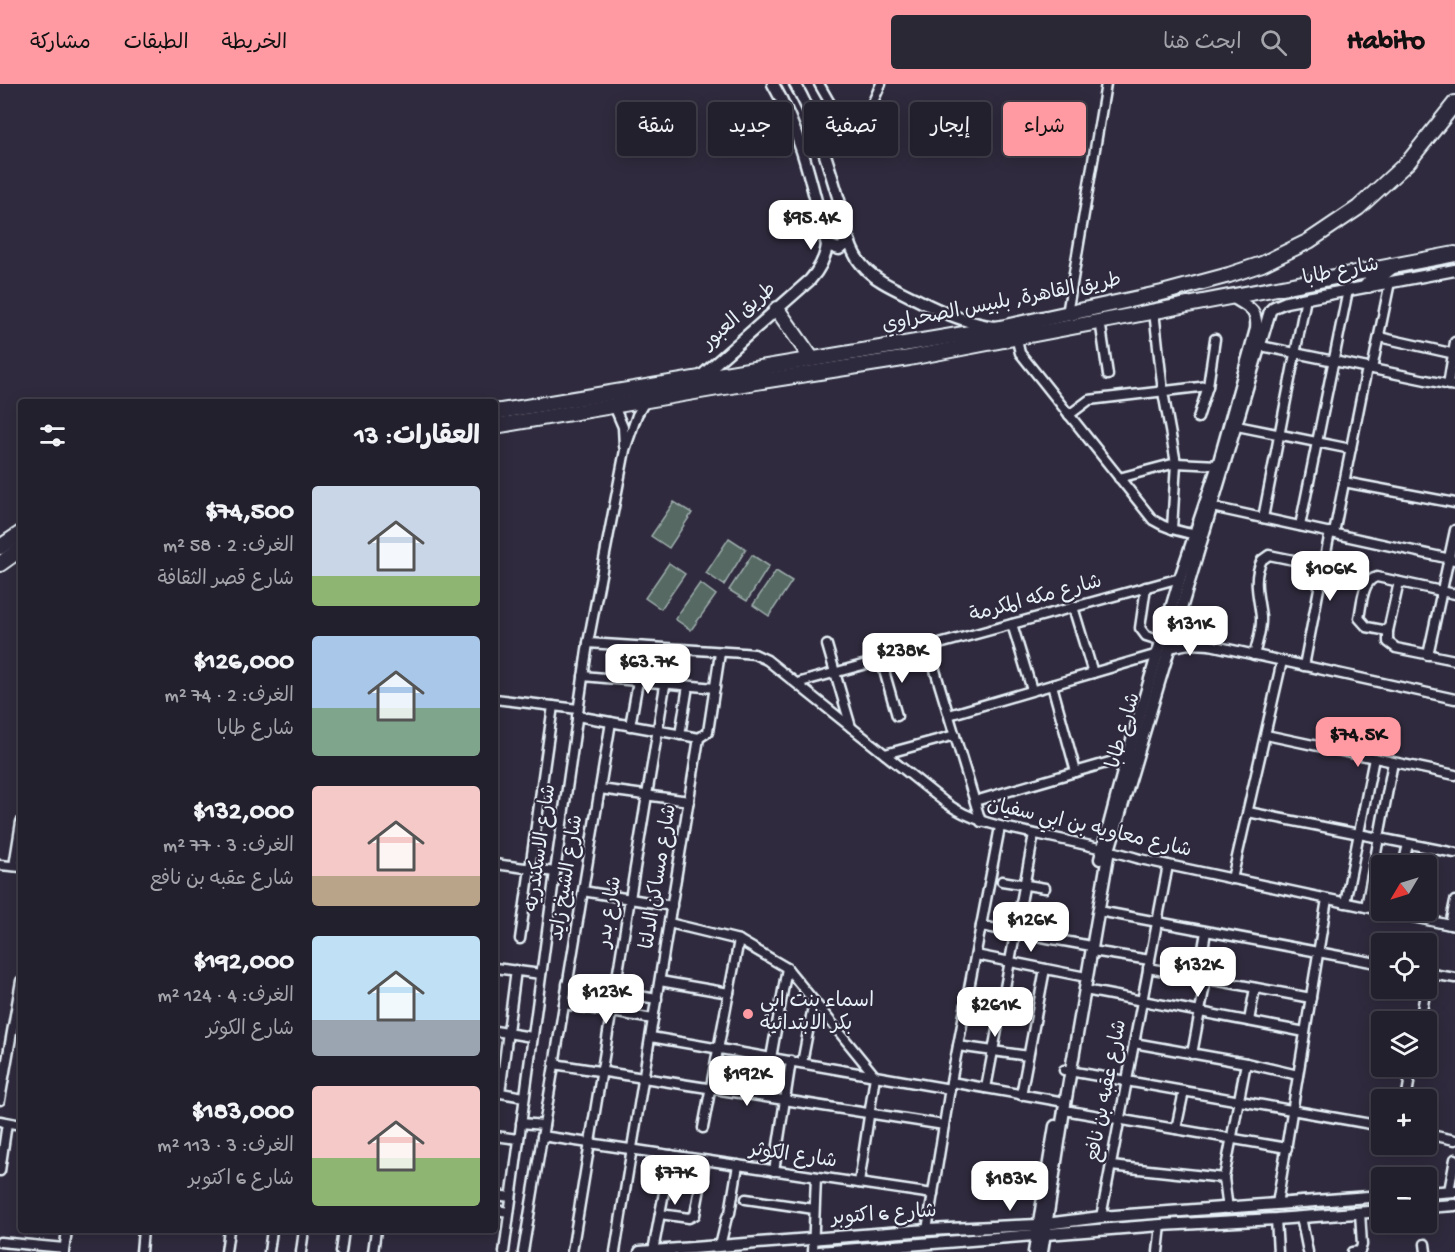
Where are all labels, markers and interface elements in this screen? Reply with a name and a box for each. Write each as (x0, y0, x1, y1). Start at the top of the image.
search box (891, 15, 1311, 69)
icon: search (1257, 26, 1290, 59)
text: Habito (1347, 26, 1425, 59)
text: ابحث هنا (1163, 31, 1242, 57)
text: مشاركة (30, 32, 91, 57)
text: الطبقات (124, 32, 189, 57)
text: الخريطة (222, 32, 287, 57)
chip: شقة (617, 102, 696, 156)
chip: جديد (708, 102, 792, 156)
chip: تصفية (804, 102, 898, 156)
chip: إيجار (910, 102, 991, 156)
chip: شراء (1003, 102, 1086, 156)
pin: $95.4K (762, 200, 860, 251)
text: $95.4K (783, 208, 839, 231)
street label: شارع طابا (1301, 253, 1381, 292)
street label: طريق القاهرة, بلبيس الصحراوي (880, 269, 1124, 338)
street label: طريق العبور (696, 278, 782, 357)
icon: filters (36, 419, 69, 452)
text: العقارات: 13 (355, 423, 480, 454)
text: $74,500 (205, 498, 294, 529)
icon: home (360, 510, 432, 582)
text: الغرف: 2 · 58 m² (163, 536, 294, 559)
pin: $106K (1288, 551, 1372, 602)
text: $106K (1305, 559, 1355, 582)
text: شارع قصر الثقافة (157, 569, 294, 592)
street label: شارع مكه المكرمة (967, 570, 1105, 629)
pin: $131K (1148, 606, 1232, 657)
text: $131K (1167, 614, 1213, 637)
pin: $238K (860, 633, 944, 684)
text: $238K (876, 641, 928, 664)
pin: $63.7K (599, 644, 697, 695)
text: $126,000 (193, 648, 294, 679)
text: $63.7K (619, 652, 677, 675)
icon: home (360, 660, 432, 732)
text: الغرف: 2 · 74 m² (165, 686, 294, 709)
street label: شارع طابا (1102, 690, 1147, 771)
pin: $74.5K (1309, 717, 1407, 768)
text: شارع طابا (217, 719, 294, 742)
text: $74.5K (1330, 725, 1386, 748)
street label: شارع الاسكندريه (521, 783, 562, 913)
street label: شارع معاويه بن ابي سفيان (984, 793, 1194, 867)
text: $132,000 (193, 798, 294, 829)
street label: شارع مساكن الدلتا (636, 803, 683, 951)
icon: home (360, 810, 432, 882)
street label: شارع الشيخ زايد (546, 813, 589, 943)
text: الغرف: 3 · 77 m² (163, 836, 294, 859)
north arrow (1371, 855, 1437, 921)
map controls (1371, 855, 1437, 1233)
text: شارع عقبه بن نافع (150, 869, 294, 892)
street label: شارع بدر (593, 875, 628, 951)
pin: $126K (989, 902, 1073, 953)
text: $126K (1007, 910, 1055, 933)
button: locate (1371, 933, 1437, 999)
pin: $132K (1156, 947, 1240, 998)
text: $192,000 (194, 948, 294, 979)
text: $132K (1174, 955, 1222, 978)
icon: home (360, 960, 432, 1032)
pin: $123K (564, 974, 648, 1025)
text: $123K (582, 982, 630, 1005)
text: الغرف: 4 · 124 m² (157, 986, 294, 1009)
pin: $261K (953, 987, 1037, 1038)
place label: اسماء بنت ابي بكر الابتدائيه (760, 990, 874, 1037)
text: $261K (971, 995, 1019, 1018)
marker: اسماء بنت ابي بكر الابتدائيه (741, 1007, 755, 1021)
button: layers (1371, 1011, 1437, 1077)
street label: شارع عقبه بن نافع (1082, 1018, 1133, 1164)
text: شارع الكوثر (206, 1019, 294, 1042)
pin: $192K (705, 1056, 789, 1107)
text: $192K (723, 1064, 771, 1087)
button: + (1371, 1089, 1437, 1155)
text: $183,000 (192, 1098, 294, 1129)
icon: home (360, 1110, 432, 1182)
text: الغرف: 3 · 113 m² (157, 1136, 294, 1159)
street label: شارع الكوثر (746, 1138, 838, 1175)
pin: $77K (639, 1155, 711, 1206)
pin: $183K (968, 1161, 1052, 1212)
text: $77K (655, 1163, 695, 1186)
button: − (1371, 1167, 1437, 1233)
text: شارع 6 اكتوبر (189, 1169, 294, 1192)
text: $183K (985, 1169, 1035, 1192)
street label: شارع 6 اكتوبر (829, 1200, 937, 1231)

